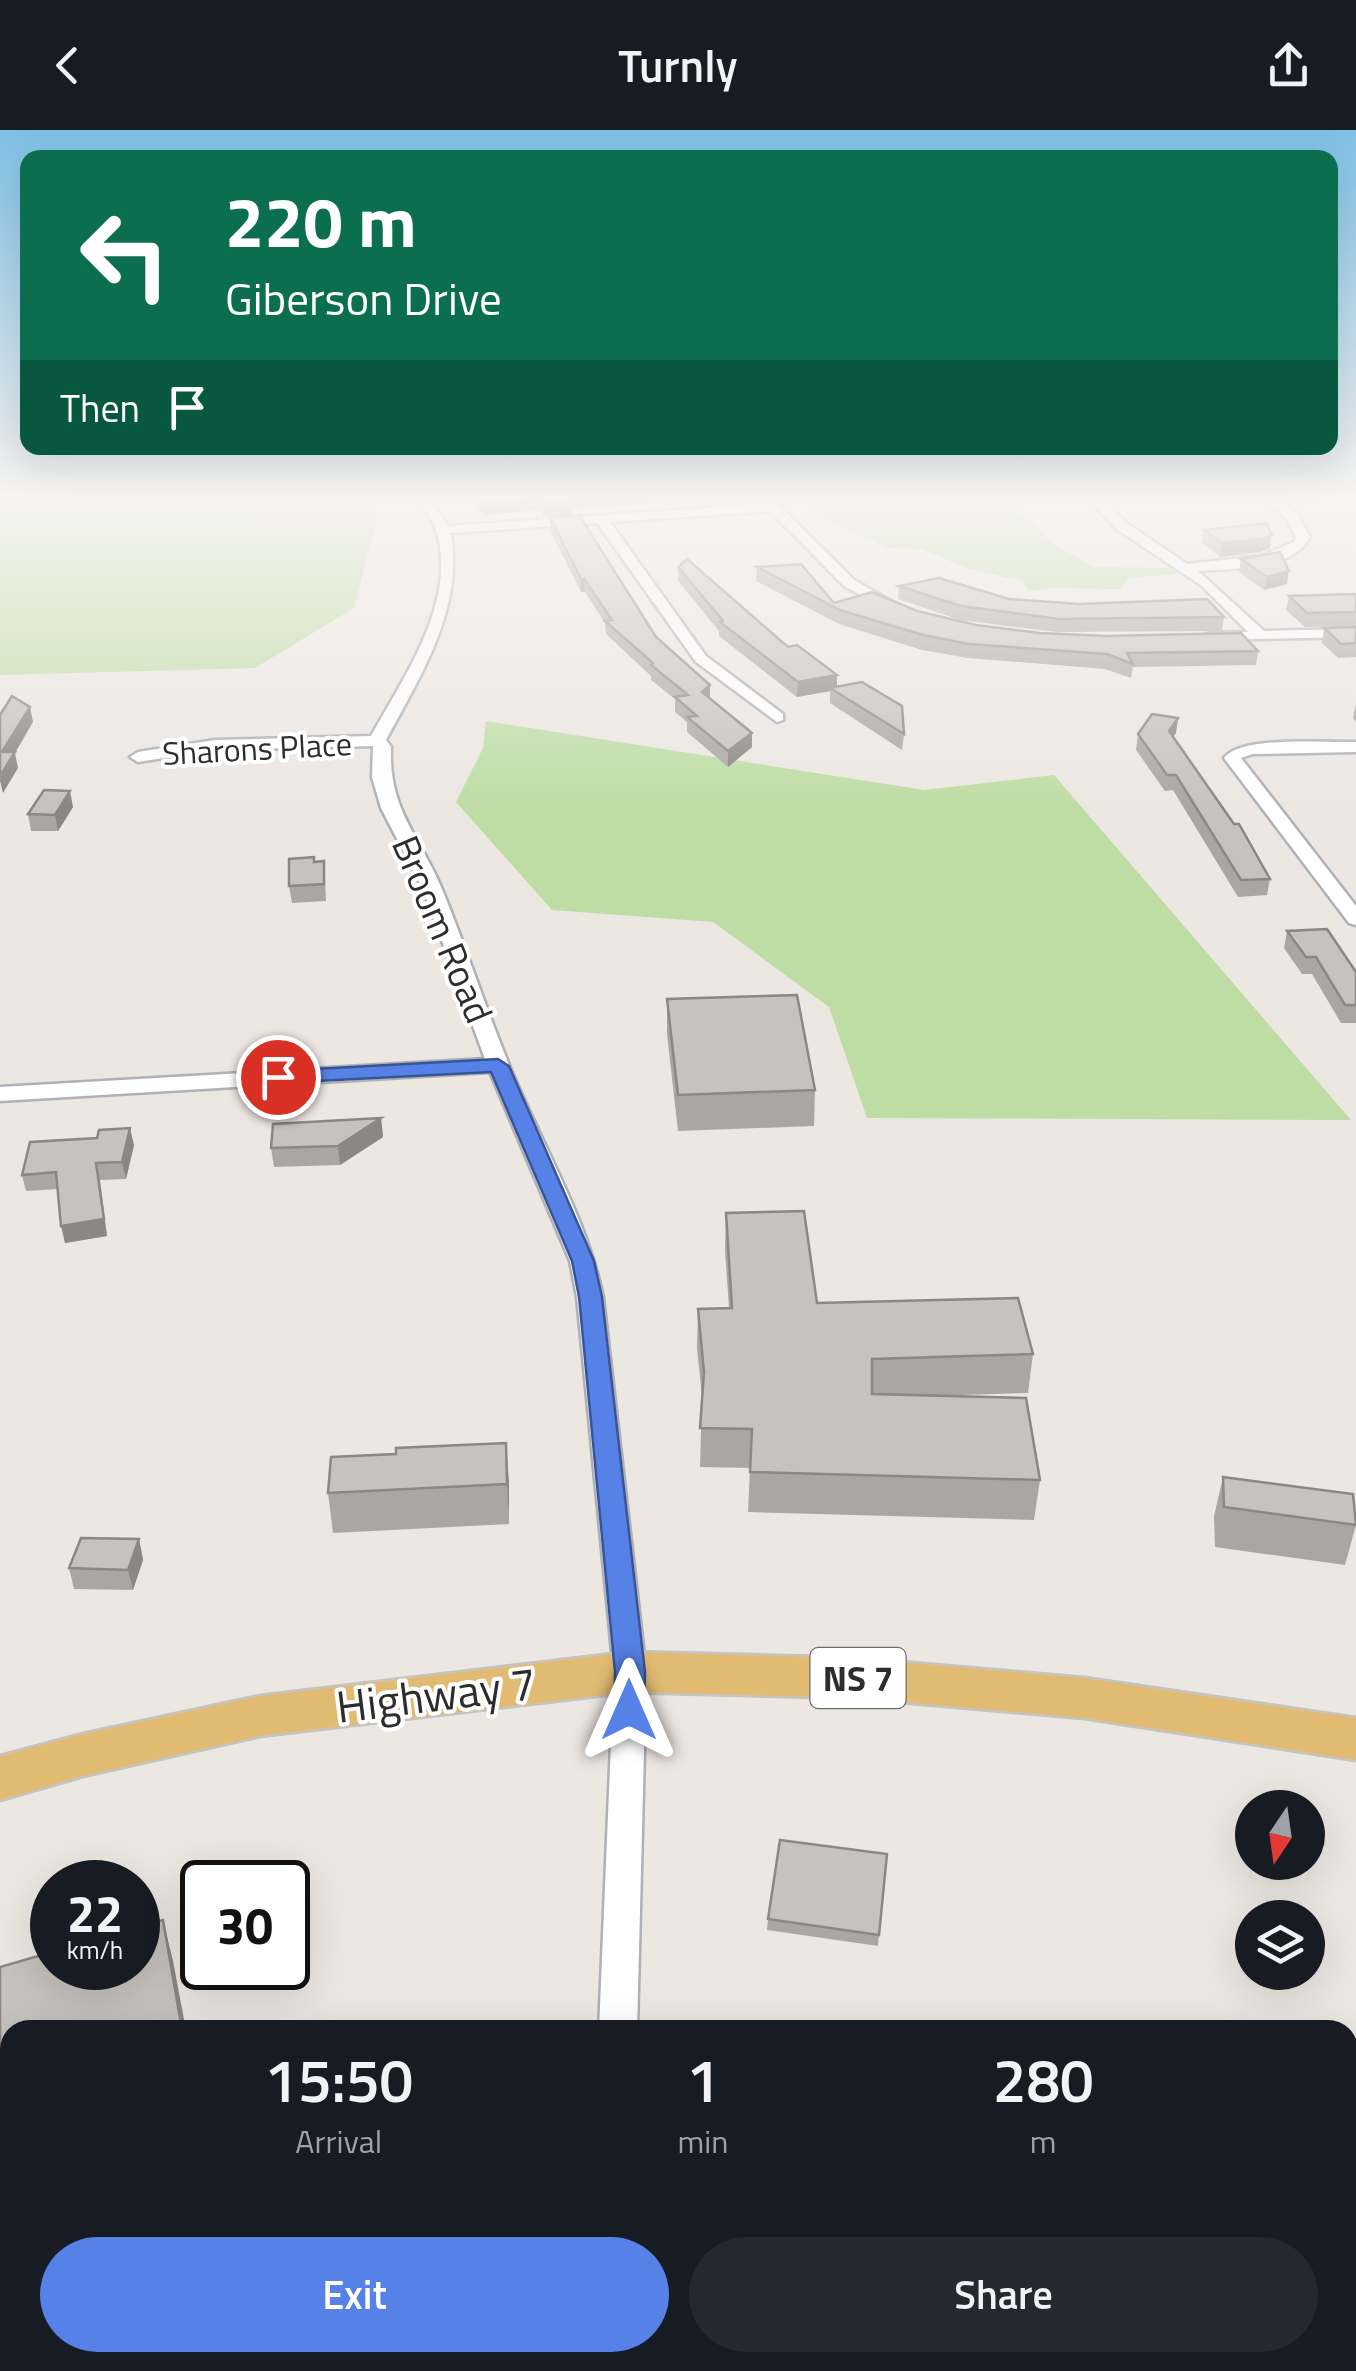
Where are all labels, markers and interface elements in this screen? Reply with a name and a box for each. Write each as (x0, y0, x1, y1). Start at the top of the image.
text: Turnly (618, 31, 738, 99)
icon: back (40, 38, 95, 93)
icon: share (1261, 38, 1316, 93)
text: 220 m (225, 168, 417, 274)
icon: left (60, 190, 190, 320)
text: Giberson Drive (225, 264, 502, 332)
text: Then (60, 379, 140, 437)
icon: arrive (160, 380, 215, 435)
street label: Sharons Place (161, 719, 353, 777)
street label: Broom Road (377, 826, 509, 1032)
pin (236, 1035, 321, 1120)
icon: arrive (251, 1050, 306, 1105)
street label: Highway 7 (332, 1648, 540, 1740)
road number: NS 7 (810, 1648, 906, 1708)
position arrow (577, 1658, 681, 1762)
north arrow (1235, 1790, 1325, 1880)
map controls (1235, 1790, 1325, 1990)
speed limit sign: 30 (180, 1860, 310, 1990)
text: 22 (67, 1875, 123, 1951)
button: layers (1235, 1900, 1325, 1990)
text: km/h (67, 1931, 123, 1969)
text: 15:50 (264, 2034, 413, 2125)
text: 1 (686, 2034, 720, 2125)
text: 280 (993, 2034, 1094, 2125)
text: Arrival (295, 2117, 382, 2165)
text: min (677, 2117, 728, 2165)
text: m (1030, 2117, 1057, 2165)
button: Exit (40, 2237, 669, 2352)
button: Share (689, 2237, 1318, 2352)

